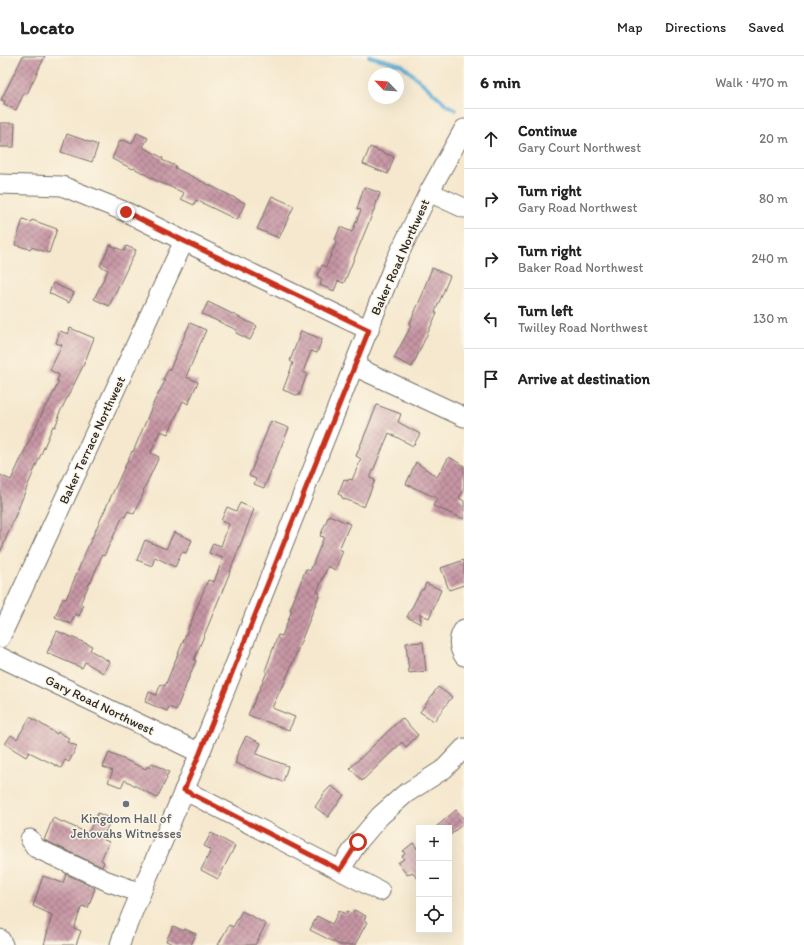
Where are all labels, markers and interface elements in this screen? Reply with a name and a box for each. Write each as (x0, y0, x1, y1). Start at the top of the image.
text: Locato (20, 16, 74, 39)
text: Map (617, 19, 643, 36)
text: Directions (665, 19, 726, 36)
text: Saved (748, 19, 784, 36)
north arrow (368, 68, 404, 104)
text: 6 min (480, 72, 521, 92)
text: Walk · 470 m (715, 75, 788, 90)
text: Continue (518, 122, 577, 140)
icon: ahead (480, 128, 502, 150)
text: 20 m (759, 131, 788, 146)
text: Gary Court Northwest (518, 140, 641, 155)
text: Turn right (518, 182, 582, 200)
icon: right (480, 188, 502, 210)
text: 80 m (759, 191, 788, 206)
street label: Baker Road Northwest (368, 197, 432, 317)
text: Gary Road Northwest (518, 200, 637, 215)
route end (117, 203, 135, 221)
text: Turn right (518, 242, 582, 260)
icon: right (480, 248, 502, 270)
text: 240 m (751, 251, 788, 266)
text: Baker Road Northwest (518, 260, 643, 275)
text: Turn left (518, 302, 573, 320)
icon: left (480, 308, 502, 330)
text: 130 m (753, 311, 788, 326)
text: Twilley Road Northwest (518, 320, 648, 335)
icon: arrive (480, 368, 502, 390)
text: Arrive at destination (518, 370, 650, 388)
street label: Baker Terrace Northwest (56, 374, 128, 506)
street label: Gary Road Northwest (43, 672, 157, 738)
marker: Kingdom Hall of Jehovahs Witnesses (121, 799, 131, 809)
place label: Kingdom Hall of Jehovahs Witnesses (70, 811, 182, 841)
map controls (416, 825, 452, 933)
button: + (416, 825, 452, 861)
route start (349, 833, 367, 851)
button: − (416, 861, 452, 897)
button: locate (416, 897, 452, 933)

